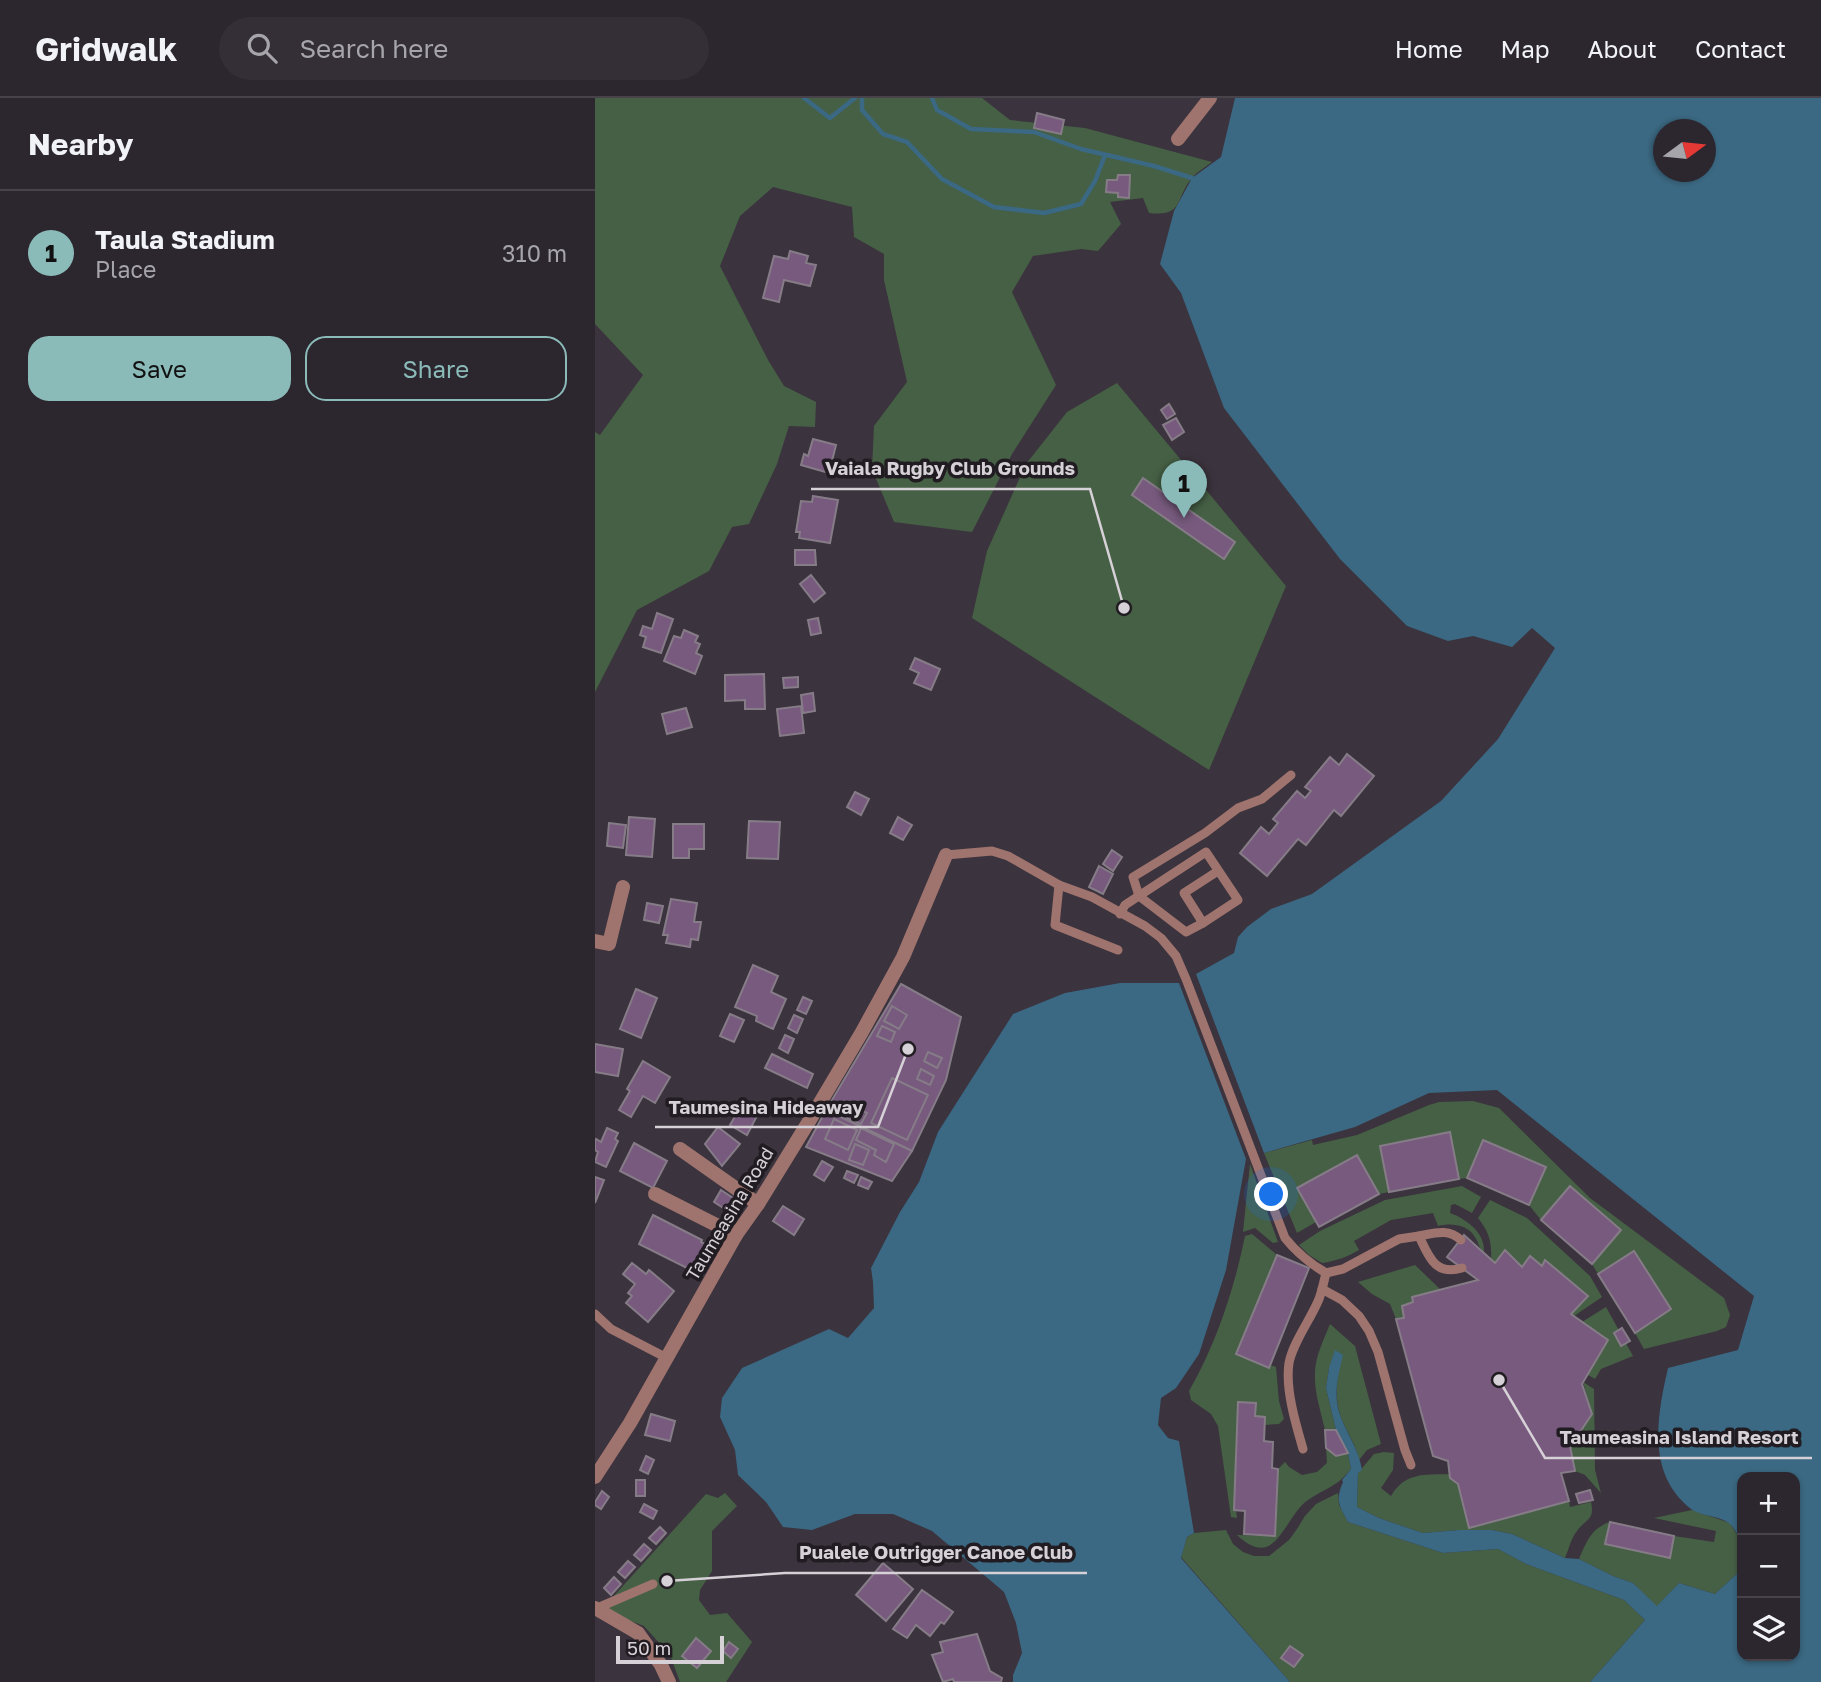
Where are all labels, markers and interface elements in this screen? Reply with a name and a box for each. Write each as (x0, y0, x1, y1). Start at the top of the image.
search box (219, 17, 709, 80)
text: Gridwalk (35, 29, 177, 68)
icon: search (243, 29, 281, 67)
text: Search here (299, 33, 448, 64)
text: Home (1395, 34, 1463, 63)
text: Map (1501, 34, 1550, 63)
text: About (1588, 34, 1657, 63)
text: Contact (1695, 34, 1786, 63)
north arrow (1653, 119, 1716, 182)
text: Nearby (28, 126, 133, 162)
text: Taula Stadium (95, 224, 275, 255)
text: 1 (45, 239, 57, 267)
text: 310 m (502, 239, 567, 267)
text: Place (95, 255, 156, 283)
button: Save (28, 336, 291, 401)
button: Share (305, 336, 567, 401)
callout: Vaiala Rugby Club Grounds (811, 449, 1090, 489)
text: Vaiala Rugby Club Grounds (825, 456, 1075, 479)
pin: 1 (1161, 460, 1207, 518)
callout: Taumesina Hideaway (655, 1087, 878, 1127)
text: Taumesina Hideaway (669, 1095, 864, 1118)
street label: Taumeasina Road (681, 1143, 778, 1284)
your location (1254, 1177, 1288, 1211)
callout: Taumeasina Island Resort (1545, 1418, 1812, 1458)
text: Taumeasina Island Resort (1559, 1425, 1799, 1448)
map controls (1737, 1472, 1800, 1661)
button: + (1737, 1472, 1800, 1535)
callout: Pualele Outrigger Canoe Club (785, 1533, 1087, 1573)
button: − (1737, 1535, 1800, 1598)
text: Pualele Outrigger Canoe Club (799, 1540, 1073, 1563)
button: layers (1737, 1598, 1800, 1661)
scale bar (616, 1633, 725, 1665)
text: 50 m (627, 1636, 671, 1659)

